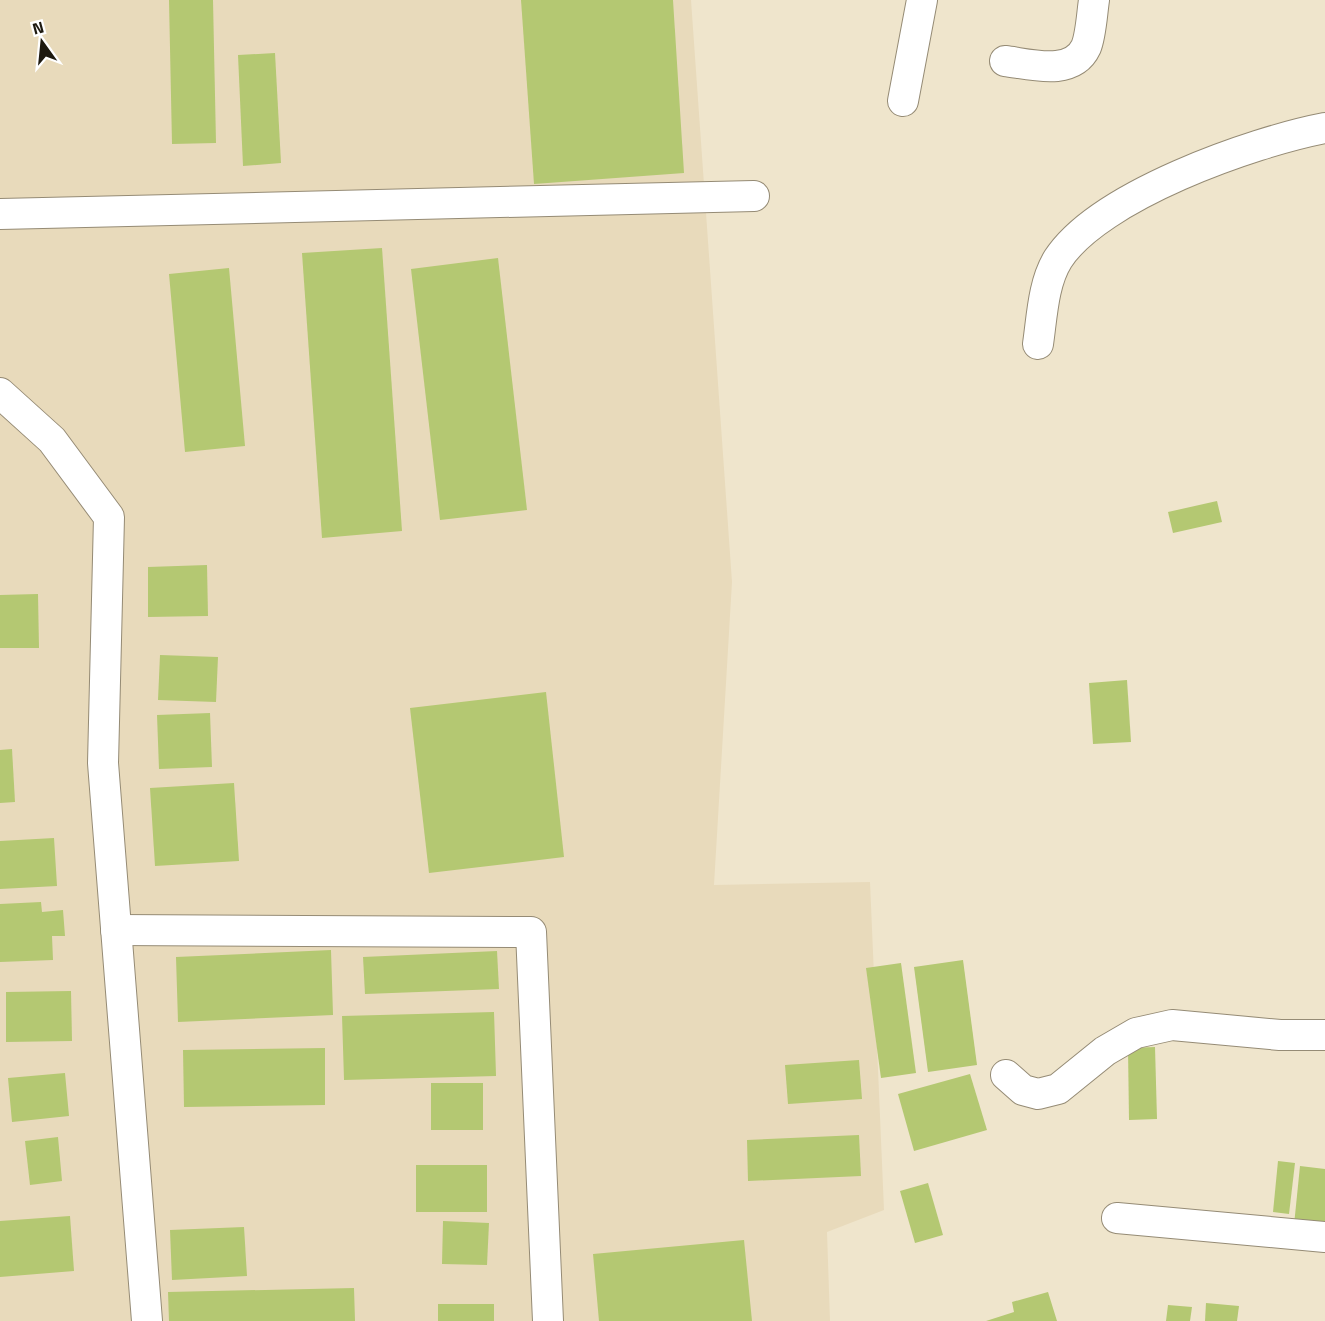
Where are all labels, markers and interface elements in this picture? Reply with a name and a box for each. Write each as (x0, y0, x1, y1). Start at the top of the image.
north arrow (12, 12, 72, 72)
text: N (30, 14, 47, 41)

